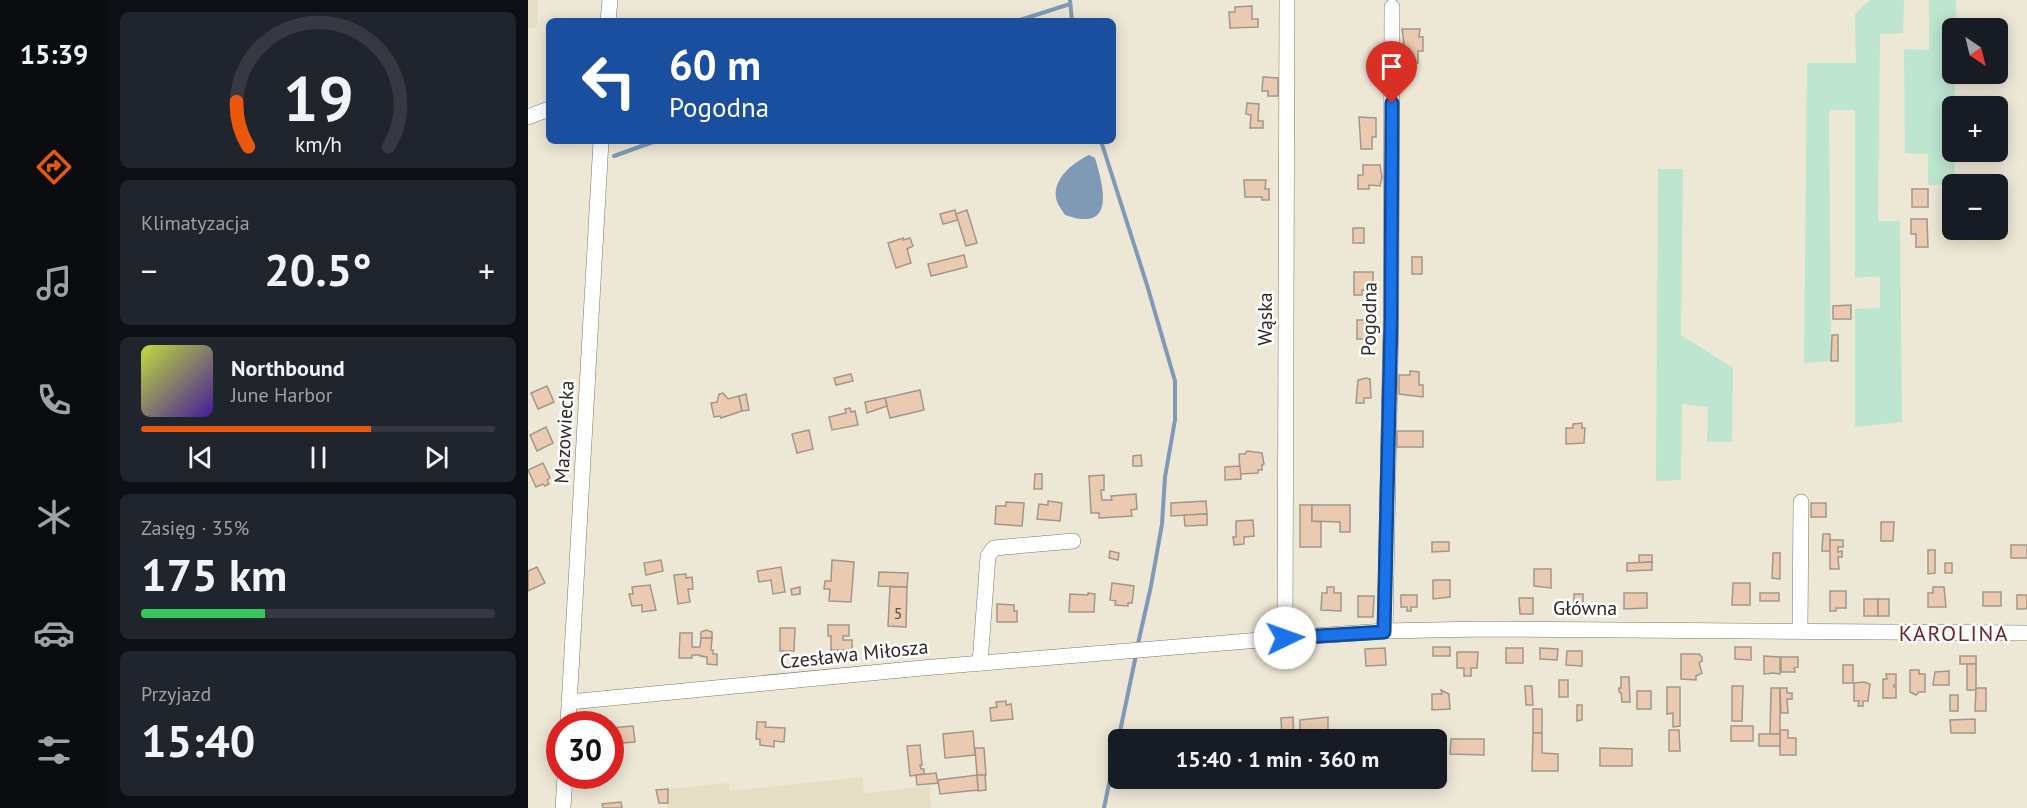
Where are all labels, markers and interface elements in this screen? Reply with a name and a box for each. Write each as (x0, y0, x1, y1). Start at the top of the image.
north arrow (1942, 18, 2008, 84)
map controls (1942, 18, 2008, 240)
text: 15:39 (20, 37, 88, 71)
text: 60 m (669, 37, 761, 92)
pin (1366, 41, 1417, 103)
icon: left (570, 42, 648, 120)
icon: arrive (1375, 50, 1408, 83)
text: 19 (283, 57, 353, 138)
text: Pogodna (669, 90, 769, 124)
button: + (1942, 96, 2008, 162)
text: km/h (294, 130, 341, 158)
icon: directions (33, 146, 75, 188)
button: − (1942, 174, 2008, 240)
text: Klimatyzacja (141, 210, 250, 236)
text: 20.5° (264, 240, 372, 298)
text: − (141, 249, 158, 292)
text: + (478, 249, 495, 292)
icon: music (33, 262, 75, 304)
street label: Pogodna (1355, 282, 1383, 356)
street label: Wąska (1252, 292, 1278, 346)
text: Northbound (231, 354, 345, 382)
icon: phone (33, 379, 75, 421)
street label: Mazowiecka (548, 380, 580, 484)
text: June Harbor (231, 382, 333, 408)
icon: previous (184, 441, 217, 474)
icon: pause (302, 441, 335, 474)
icon: next (420, 441, 453, 474)
icon: climate (33, 496, 75, 538)
text: Zasięg · 35% (141, 515, 249, 541)
text: 175 km (141, 545, 287, 603)
street label: Główna (1553, 595, 1617, 621)
house number: 5 (894, 603, 902, 623)
position arrow (1253, 606, 1317, 670)
icon: car (33, 612, 75, 654)
district label: KAROLINA (1899, 619, 2009, 647)
street label: Czesława Miłosza (779, 633, 929, 675)
text: Przyjazd (141, 681, 211, 707)
text: 15:40 (141, 711, 255, 769)
speed limit sign: 30 (546, 711, 624, 789)
icon: filters (33, 729, 75, 771)
text: 15:40 · 1 min · 360 m (1176, 745, 1379, 773)

